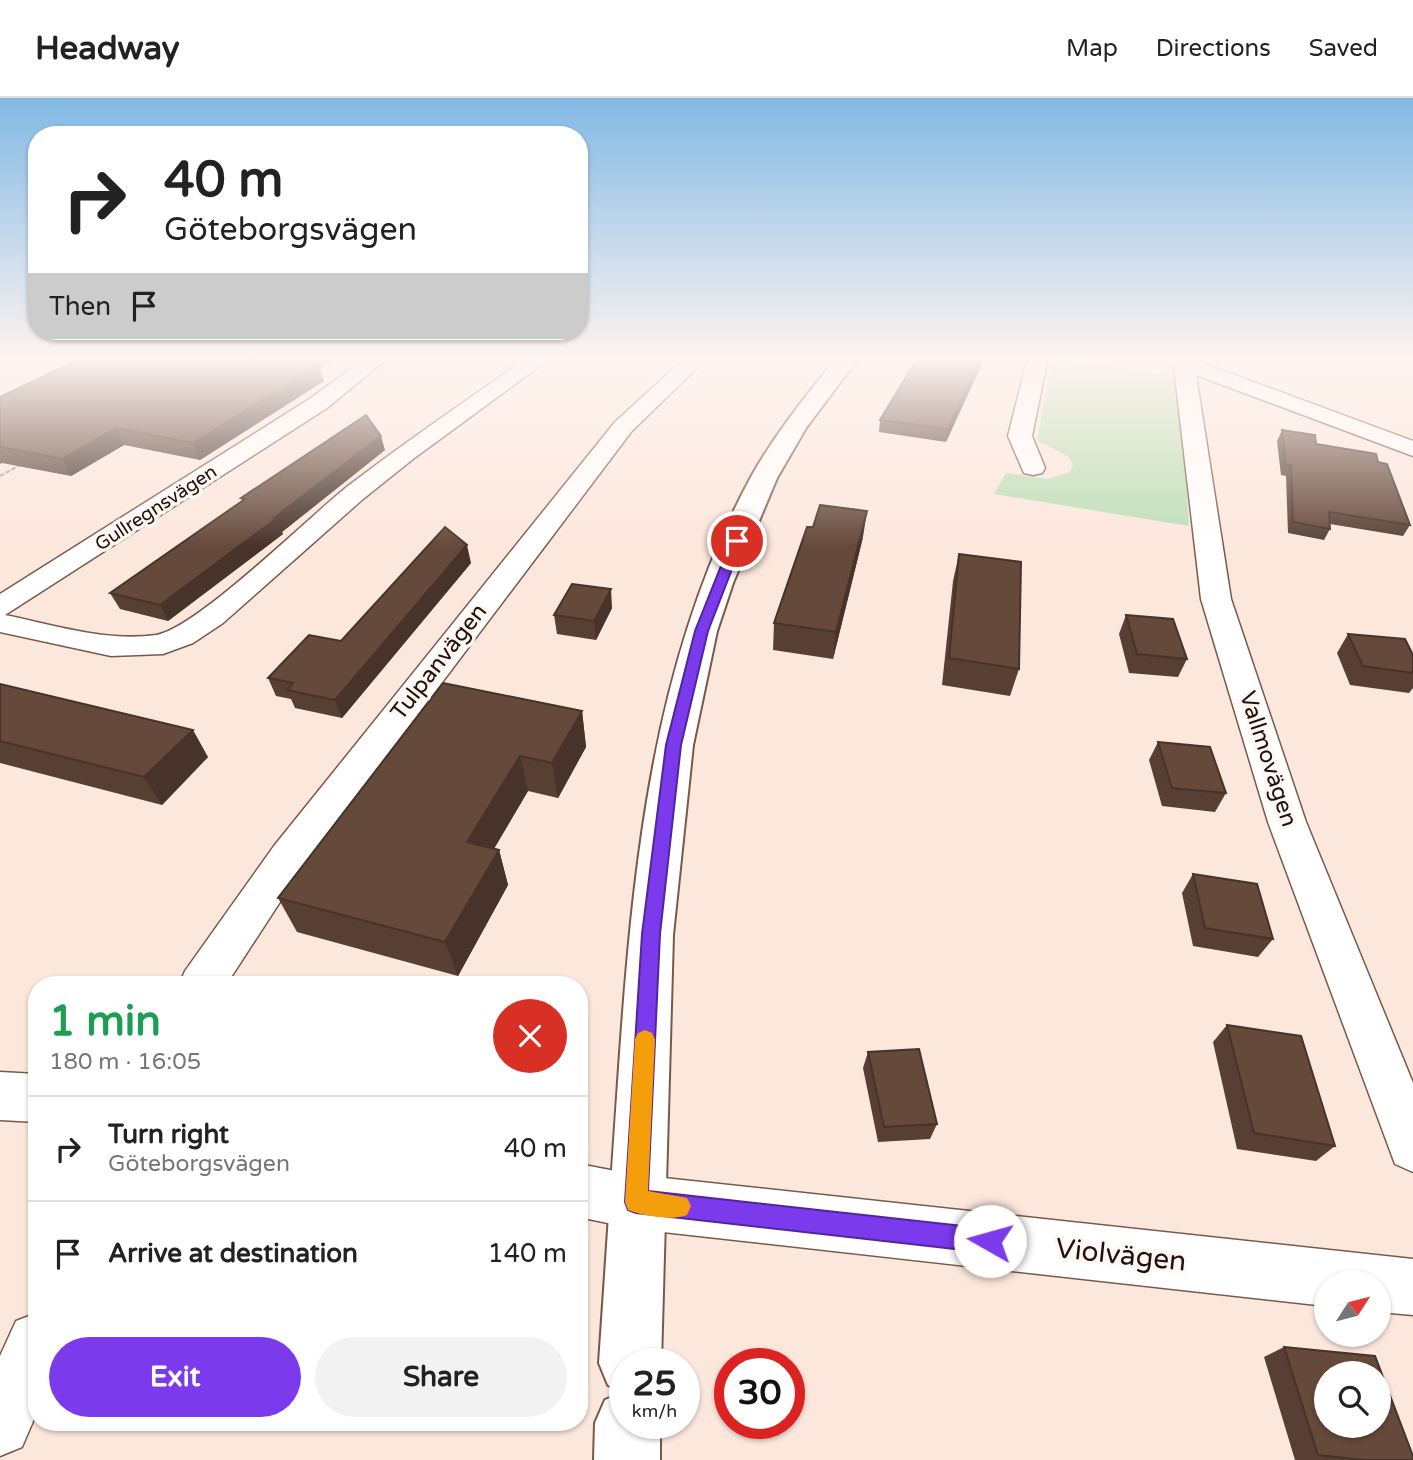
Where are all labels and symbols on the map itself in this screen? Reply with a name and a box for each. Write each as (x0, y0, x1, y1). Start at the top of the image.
street label: Gullregnsvägen (91, 460, 221, 556)
pin (707, 511, 767, 571)
street label: Tulpanvägen (385, 598, 493, 726)
street label: Vallmovägen (1233, 688, 1303, 830)
position arrow (953, 1204, 1027, 1278)
street label: Violvägen (1054, 1231, 1188, 1279)
north arrow (1314, 1270, 1391, 1348)
speed limit sign: 30 (714, 1348, 805, 1439)

